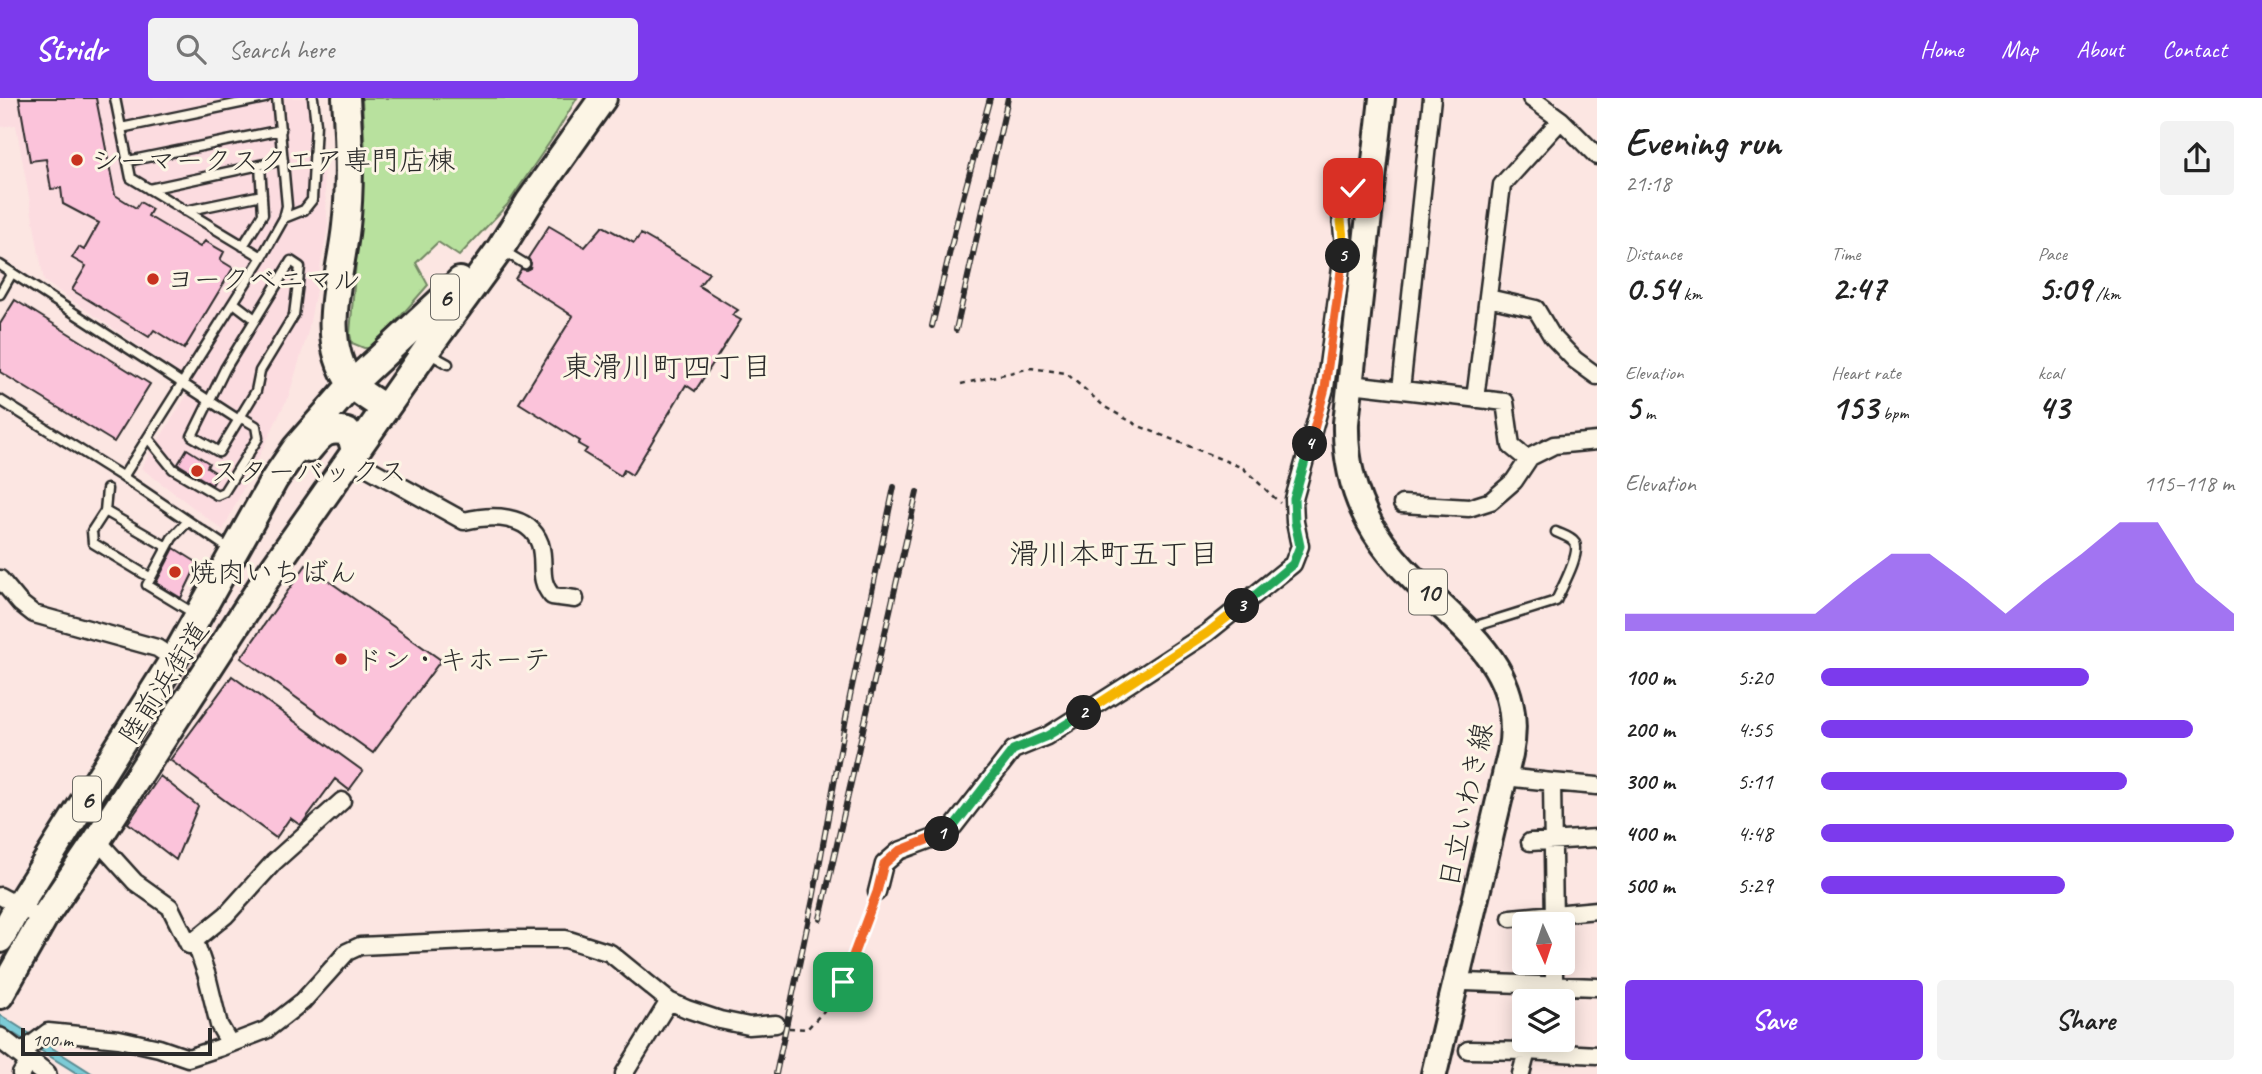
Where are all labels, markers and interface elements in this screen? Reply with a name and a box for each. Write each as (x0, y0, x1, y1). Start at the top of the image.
search box (148, 18, 638, 81)
text: Stridr (35, 28, 106, 70)
icon: search (172, 30, 210, 68)
text: Search here (228, 33, 334, 66)
text: Home (1920, 34, 1963, 64)
text: Map (2001, 34, 2038, 64)
text: About (2076, 34, 2124, 64)
text: Contact (2162, 34, 2227, 64)
text: Evening run (1625, 119, 1781, 166)
button: share (2160, 121, 2234, 195)
place label: シーマークスクエア専門店棟 (91, 143, 455, 178)
marker: シーマークスクエア専門店棟 (69, 152, 85, 168)
pin (1323, 158, 1383, 218)
icon: check (1334, 169, 1372, 207)
text: 21:18 (1625, 169, 1671, 198)
pin: 5 (1326, 238, 1360, 274)
text: Distance (1625, 242, 1682, 266)
text: Time (1831, 242, 1860, 266)
text: Pace (2038, 242, 2067, 266)
text: 5 (1338, 243, 1347, 267)
place label: ヨークベニマル (167, 262, 361, 297)
text: 0.54 (1625, 266, 1679, 311)
text: 2:47 (1831, 266, 1885, 311)
text: 5:09 (2038, 266, 2091, 311)
marker: ヨークベニマル (145, 271, 161, 287)
road number: 6 (431, 274, 459, 320)
text: km (1679, 282, 1702, 306)
text: /km (2091, 282, 2120, 306)
district label: 東滑川町四丁目 (562, 348, 772, 386)
text: Elevation (1625, 361, 1683, 385)
text: Heart rate (1831, 361, 1901, 385)
text: kcal (2038, 361, 2063, 385)
text: 5 (1625, 385, 1640, 430)
text: 153 (1831, 385, 1878, 430)
text: 43 (2038, 385, 2069, 430)
text: m (1640, 401, 1655, 425)
text: bpm (1878, 401, 1909, 425)
pin: 4 (1292, 426, 1328, 462)
text: 4 (1305, 431, 1314, 455)
place label: スターバックス (211, 454, 407, 489)
marker: スターバックス (189, 463, 205, 479)
text: Elevation (1625, 469, 1696, 498)
text: 115–118 m (2143, 469, 2234, 498)
district label: 滑川本町五丁目 (1009, 535, 1219, 573)
place label: 焼肉いちばん (189, 555, 357, 590)
marker: 焼肉いちばん (167, 564, 183, 580)
road number: 10 (1409, 570, 1447, 614)
pin: 3 (1224, 588, 1260, 624)
text: 3 (1237, 593, 1246, 617)
street label: 陸前浜街道 (111, 614, 216, 751)
place label: ドン・キホーテ (355, 642, 551, 677)
marker: ドン・キホーテ (333, 651, 349, 667)
text: 100 m (1625, 663, 1675, 692)
text: 5:20 (1737, 663, 1773, 692)
pin: 2 (1066, 696, 1102, 730)
text: 2 (1079, 700, 1088, 724)
text: 200 m (1625, 715, 1675, 744)
text: 4:55 (1737, 715, 1773, 744)
street label: 日立いわき線 (1431, 719, 1500, 891)
text: 300 m (1625, 767, 1675, 796)
text: 5:11 (1737, 767, 1773, 796)
road number: 6 (73, 776, 101, 821)
pin: 1 (925, 816, 960, 852)
text: 400 m (1625, 819, 1675, 848)
text: 4:48 (1737, 819, 1773, 848)
text: 1 (937, 821, 946, 845)
text: 500 m (1625, 871, 1674, 900)
text: 5:29 (1737, 871, 1773, 900)
north arrow (1512, 912, 1575, 975)
map controls (1512, 912, 1575, 1052)
pin (813, 952, 873, 1012)
icon: arrive (824, 963, 862, 1001)
button: Save (1625, 980, 1923, 1060)
button: Share (1937, 980, 2234, 1060)
button: layers (1512, 989, 1575, 1052)
scale bar (21, 1025, 212, 1057)
text: 100 m (32, 1028, 73, 1052)

